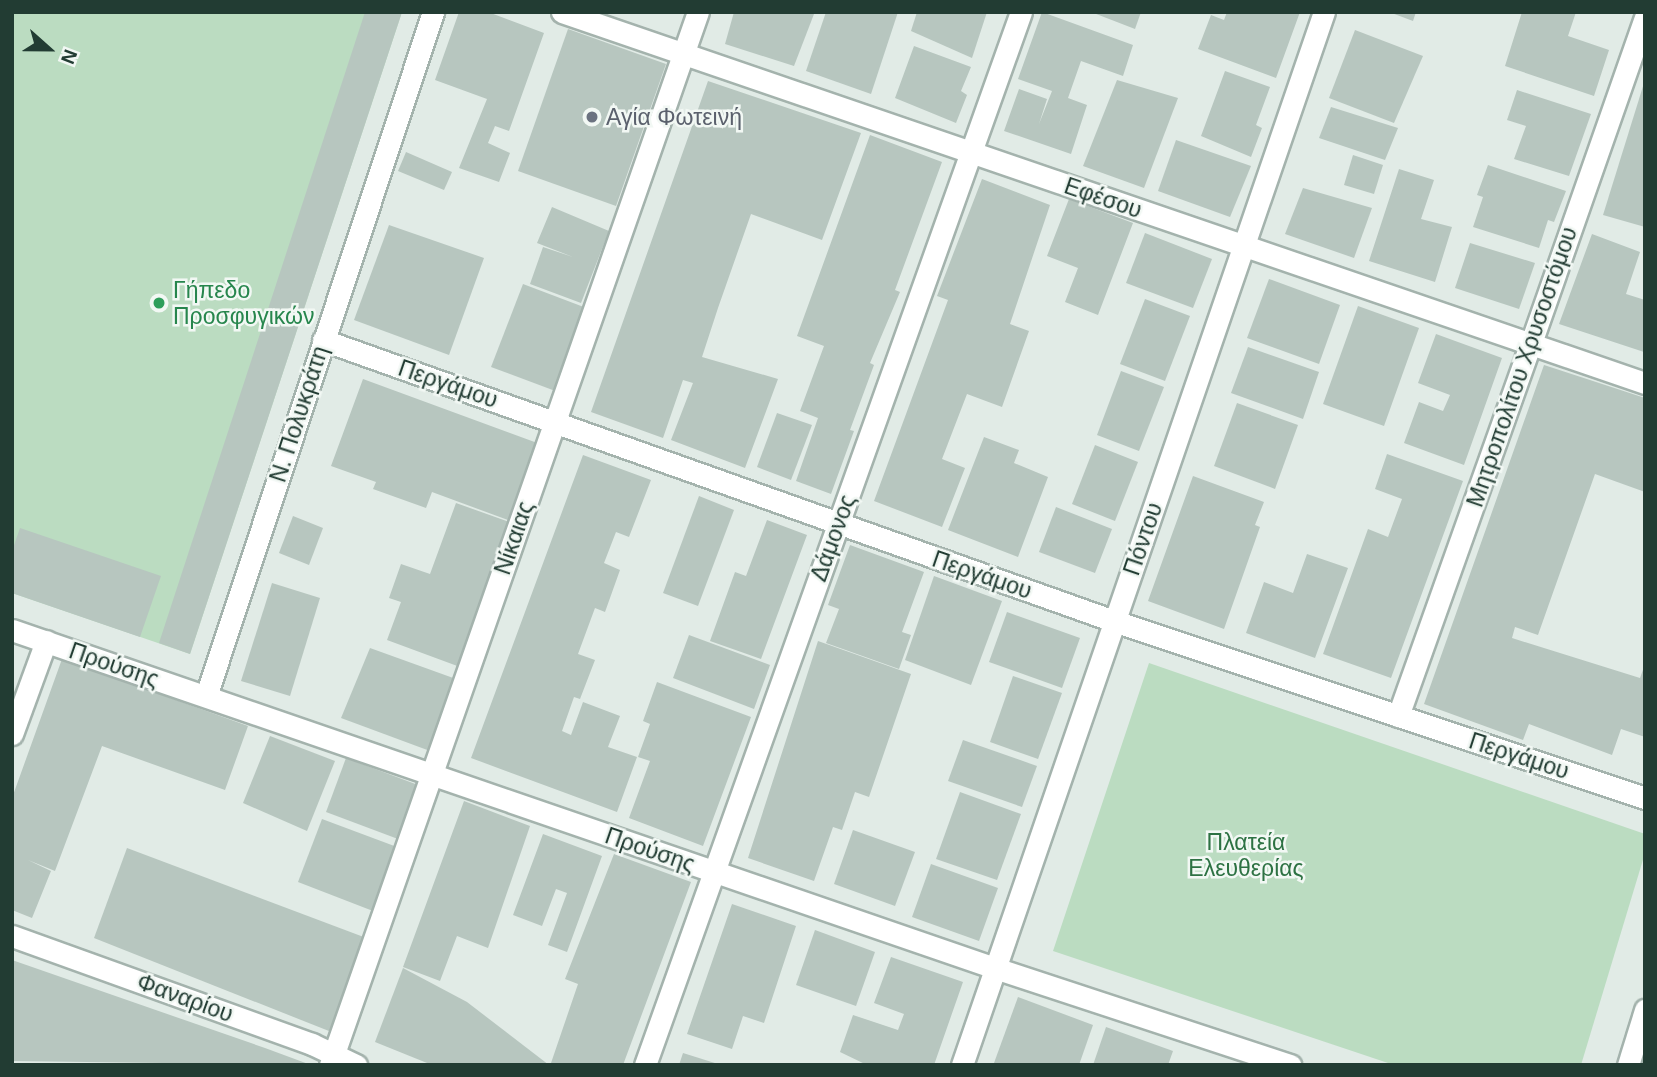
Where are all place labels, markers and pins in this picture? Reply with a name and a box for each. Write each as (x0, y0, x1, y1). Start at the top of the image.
place label: Αγία Φωτεινή (606, 103, 742, 131)
marker: Αγία Φωτεινή (584, 109, 600, 125)
place label: Γήπεδο Προσφυγικών (173, 276, 314, 330)
marker: Γήπεδο Προσφυγικών (151, 295, 167, 311)

